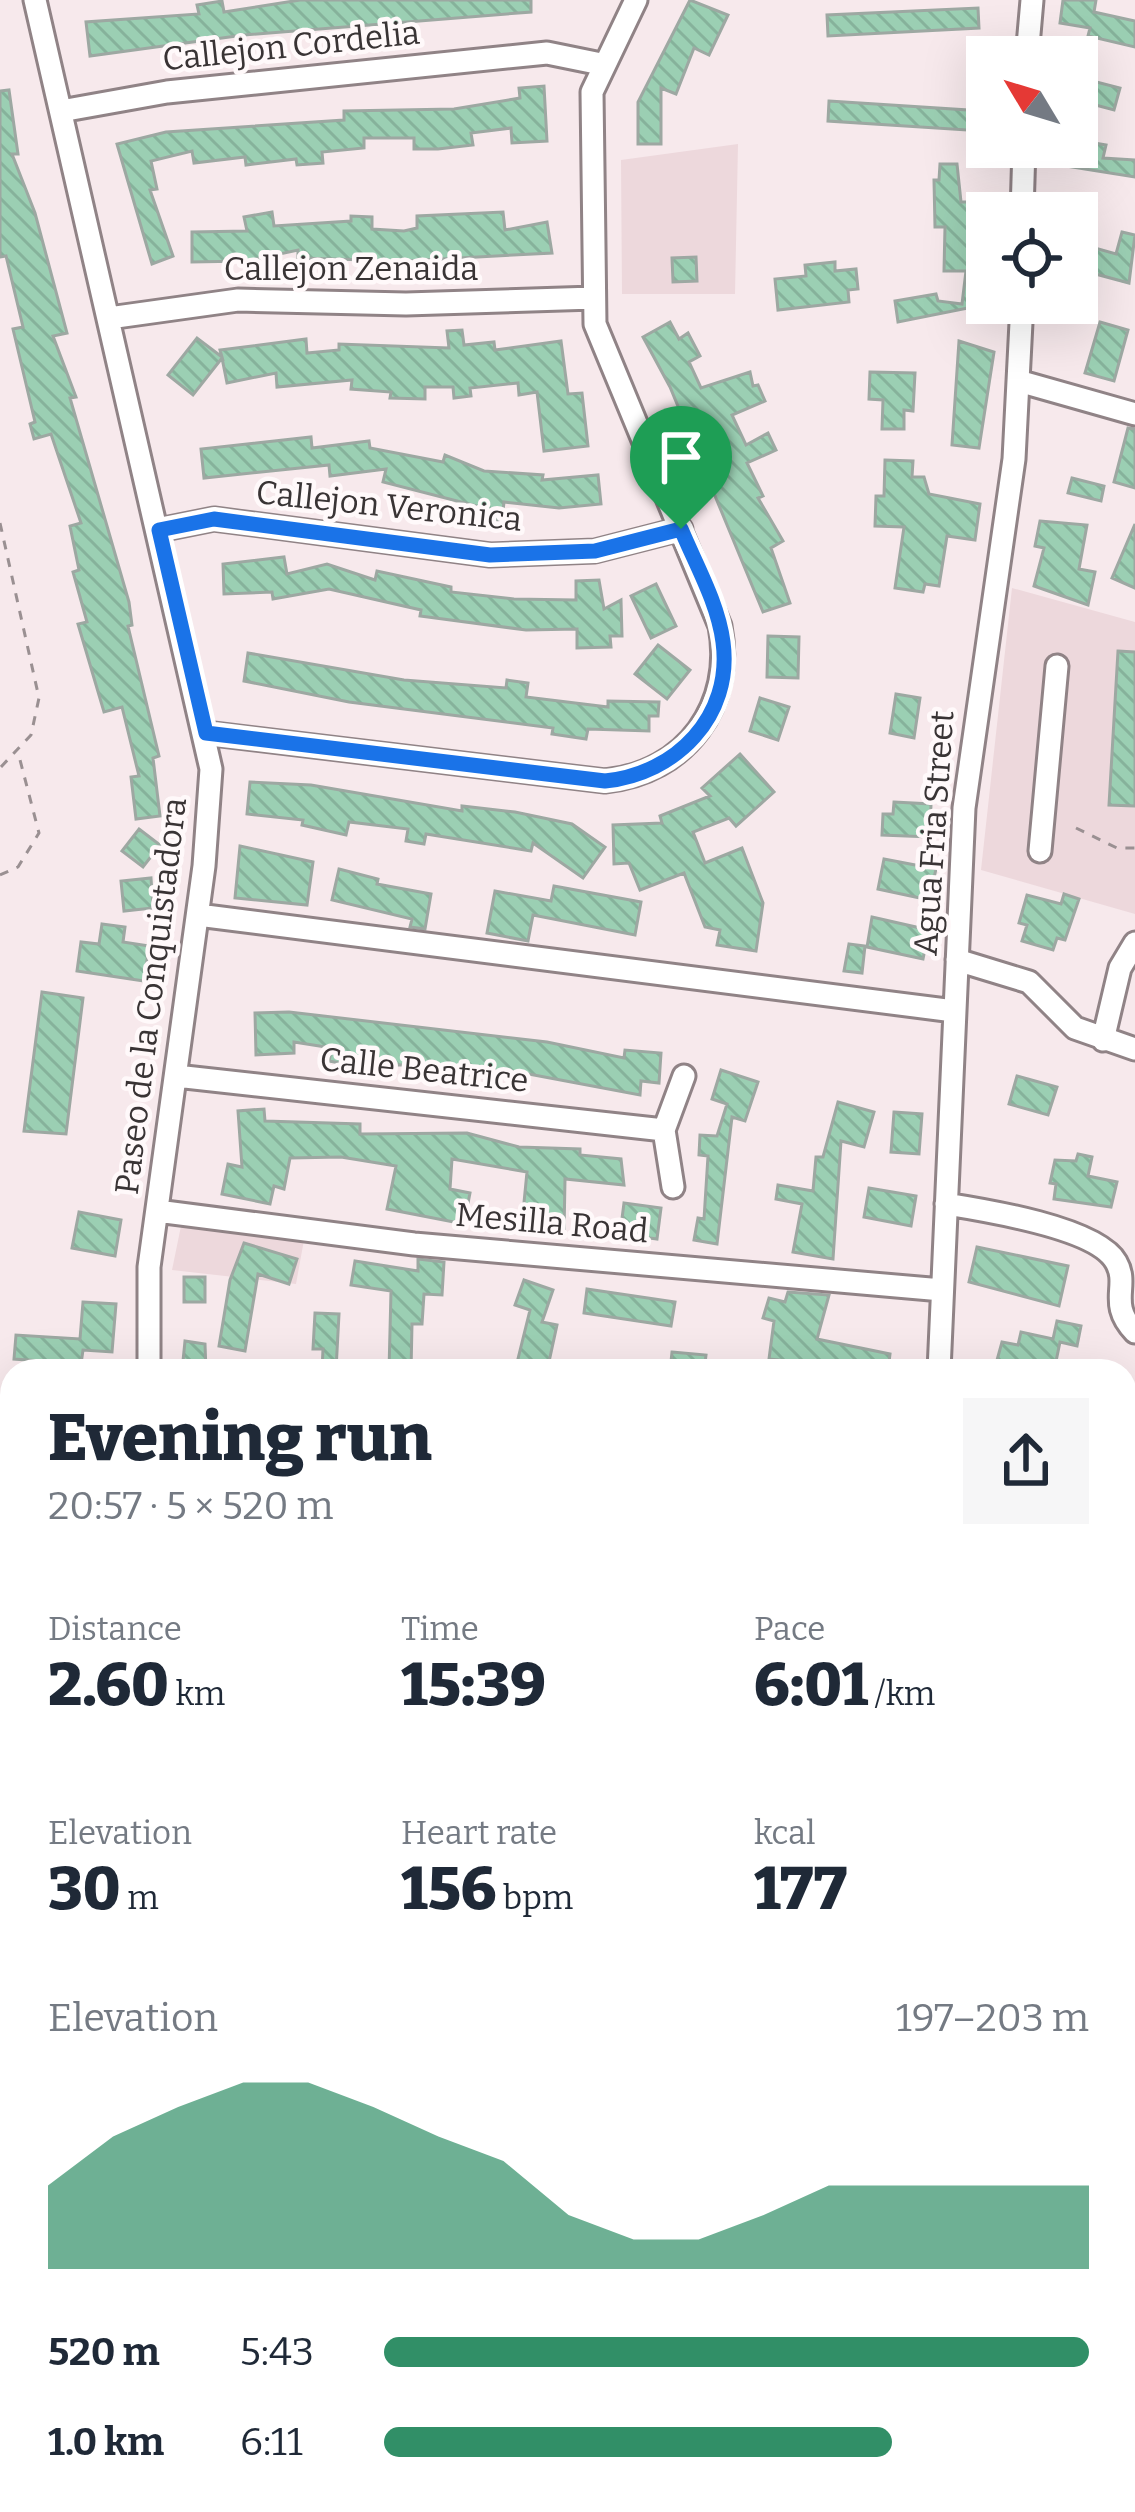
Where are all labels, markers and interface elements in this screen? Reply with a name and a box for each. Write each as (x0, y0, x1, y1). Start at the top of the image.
street label: Callejon Cordelia (160, 13, 422, 79)
north arrow (966, 36, 1098, 168)
map controls (966, 36, 1098, 324)
button: locate (966, 192, 1098, 324)
street label: Callejon Zenaida (224, 249, 478, 289)
pin (630, 406, 732, 529)
icon: arrive (648, 424, 714, 490)
street label: Callejon Veronica (254, 472, 524, 540)
street label: Agua Fria Street (905, 709, 963, 957)
street label: Paseo de la Conquistadora (107, 795, 195, 1197)
street label: Calle Beatrice (318, 1039, 530, 1101)
street label: Mesilla Road (454, 1195, 650, 1251)
text: Evening run (48, 1398, 432, 1477)
button: share (963, 1398, 1089, 1524)
text: 20:57 · 5 × 520 m (48, 1483, 333, 1529)
text: Distance (48, 1609, 182, 1649)
text: Time (401, 1609, 479, 1649)
text: Pace (754, 1609, 825, 1649)
text: 2.60 (48, 1649, 169, 1721)
text: 15:39 (401, 1649, 546, 1721)
text: 6:01 (754, 1649, 868, 1721)
text: km (169, 1674, 225, 1714)
text: /km (868, 1674, 935, 1714)
text: Elevation (48, 1813, 192, 1853)
text: Heart rate (401, 1813, 557, 1853)
text: kcal (754, 1813, 815, 1853)
text: 30 (48, 1853, 121, 1925)
text: 156 (401, 1853, 496, 1925)
text: 177 (754, 1853, 847, 1925)
text: m (121, 1878, 159, 1918)
text: bpm (496, 1878, 573, 1918)
text: Elevation (48, 1995, 218, 2041)
text: 197–203 m (896, 1995, 1089, 2041)
text: 520 m (48, 2329, 160, 2375)
text: 5:43 (240, 2329, 314, 2375)
text: 1.0 km (48, 2419, 164, 2465)
text: 6:11 (240, 2419, 303, 2465)

